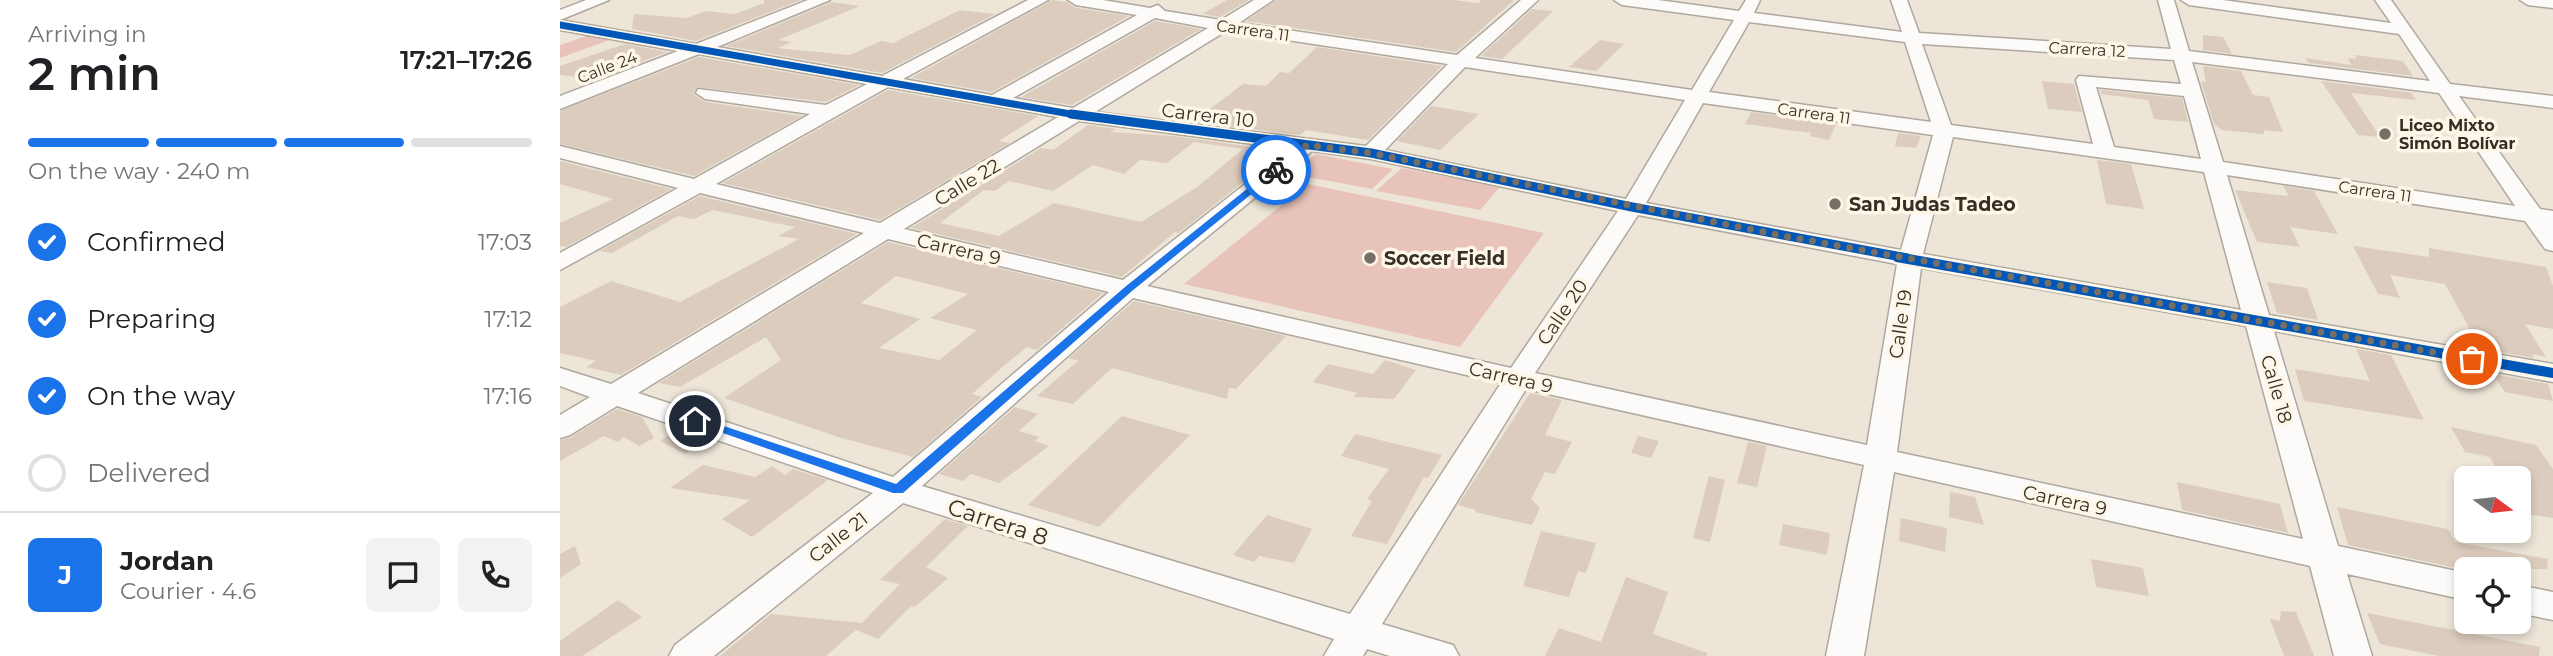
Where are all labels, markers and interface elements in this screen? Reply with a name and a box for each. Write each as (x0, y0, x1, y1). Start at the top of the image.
street label: Carrera 11 (1215, 16, 1291, 45)
text: Arriving in (28, 20, 147, 48)
street label: Carrera 12 (2048, 38, 2126, 61)
text: 17:21–17:26 (400, 44, 532, 76)
text: 2 min (28, 45, 161, 102)
street label: Calle 24 (575, 47, 640, 88)
street label: Carrera 10 (1160, 98, 1256, 133)
street label: Carrera 11 (1776, 99, 1852, 128)
place label: Liceo Mixto Simón Bolívar (2399, 116, 2515, 153)
marker: Liceo Mixto Simón Bolívar (2377, 126, 2393, 142)
courier (1241, 135, 1311, 205)
icon: bike (1257, 151, 1295, 189)
street label: Calle 22 (930, 154, 1005, 211)
text: On the way · 240 m (28, 157, 250, 185)
street label: Carrera 11 (2337, 177, 2413, 206)
place label: San Judas Tadeo (1849, 193, 2016, 216)
marker: San Judas Tadeo (1827, 196, 1843, 212)
icon: check (28, 223, 66, 261)
text: Confirmed (87, 226, 226, 258)
text: 17:03 (478, 228, 532, 256)
street label: Carrera 9 (915, 229, 1003, 270)
place label: Soccer Field (1384, 247, 1505, 270)
marker: Soccer Field (1362, 250, 1378, 266)
street label: Calle 20 (1532, 275, 1593, 350)
street label: Calle 19 (1884, 288, 1917, 360)
icon: check (28, 300, 66, 338)
text: Preparing (87, 303, 216, 335)
text: 17:12 (484, 305, 532, 333)
pin (2442, 329, 2502, 389)
icon: bag (2453, 340, 2491, 378)
street label: Calle 18 (2256, 352, 2297, 426)
street label: Carrera 9 (1467, 357, 1555, 398)
icon: check (28, 377, 66, 415)
text: On the way (87, 380, 235, 412)
text: 17:16 (483, 382, 532, 410)
pin (665, 391, 725, 451)
icon: home (676, 402, 714, 440)
text: Delivered (87, 457, 211, 489)
north arrow (2454, 466, 2530, 542)
map controls (2454, 466, 2531, 634)
street label: Carrera 9 (2021, 480, 2109, 521)
street label: Carrera 8 (944, 493, 1052, 551)
street label: Calle 21 (804, 507, 873, 568)
button: chat (366, 538, 440, 612)
button: phone (458, 538, 532, 612)
text: Jordan (120, 545, 214, 577)
button: locate (2454, 557, 2531, 634)
text: J (58, 559, 72, 591)
text: Courier · 4.6 (120, 577, 256, 605)

